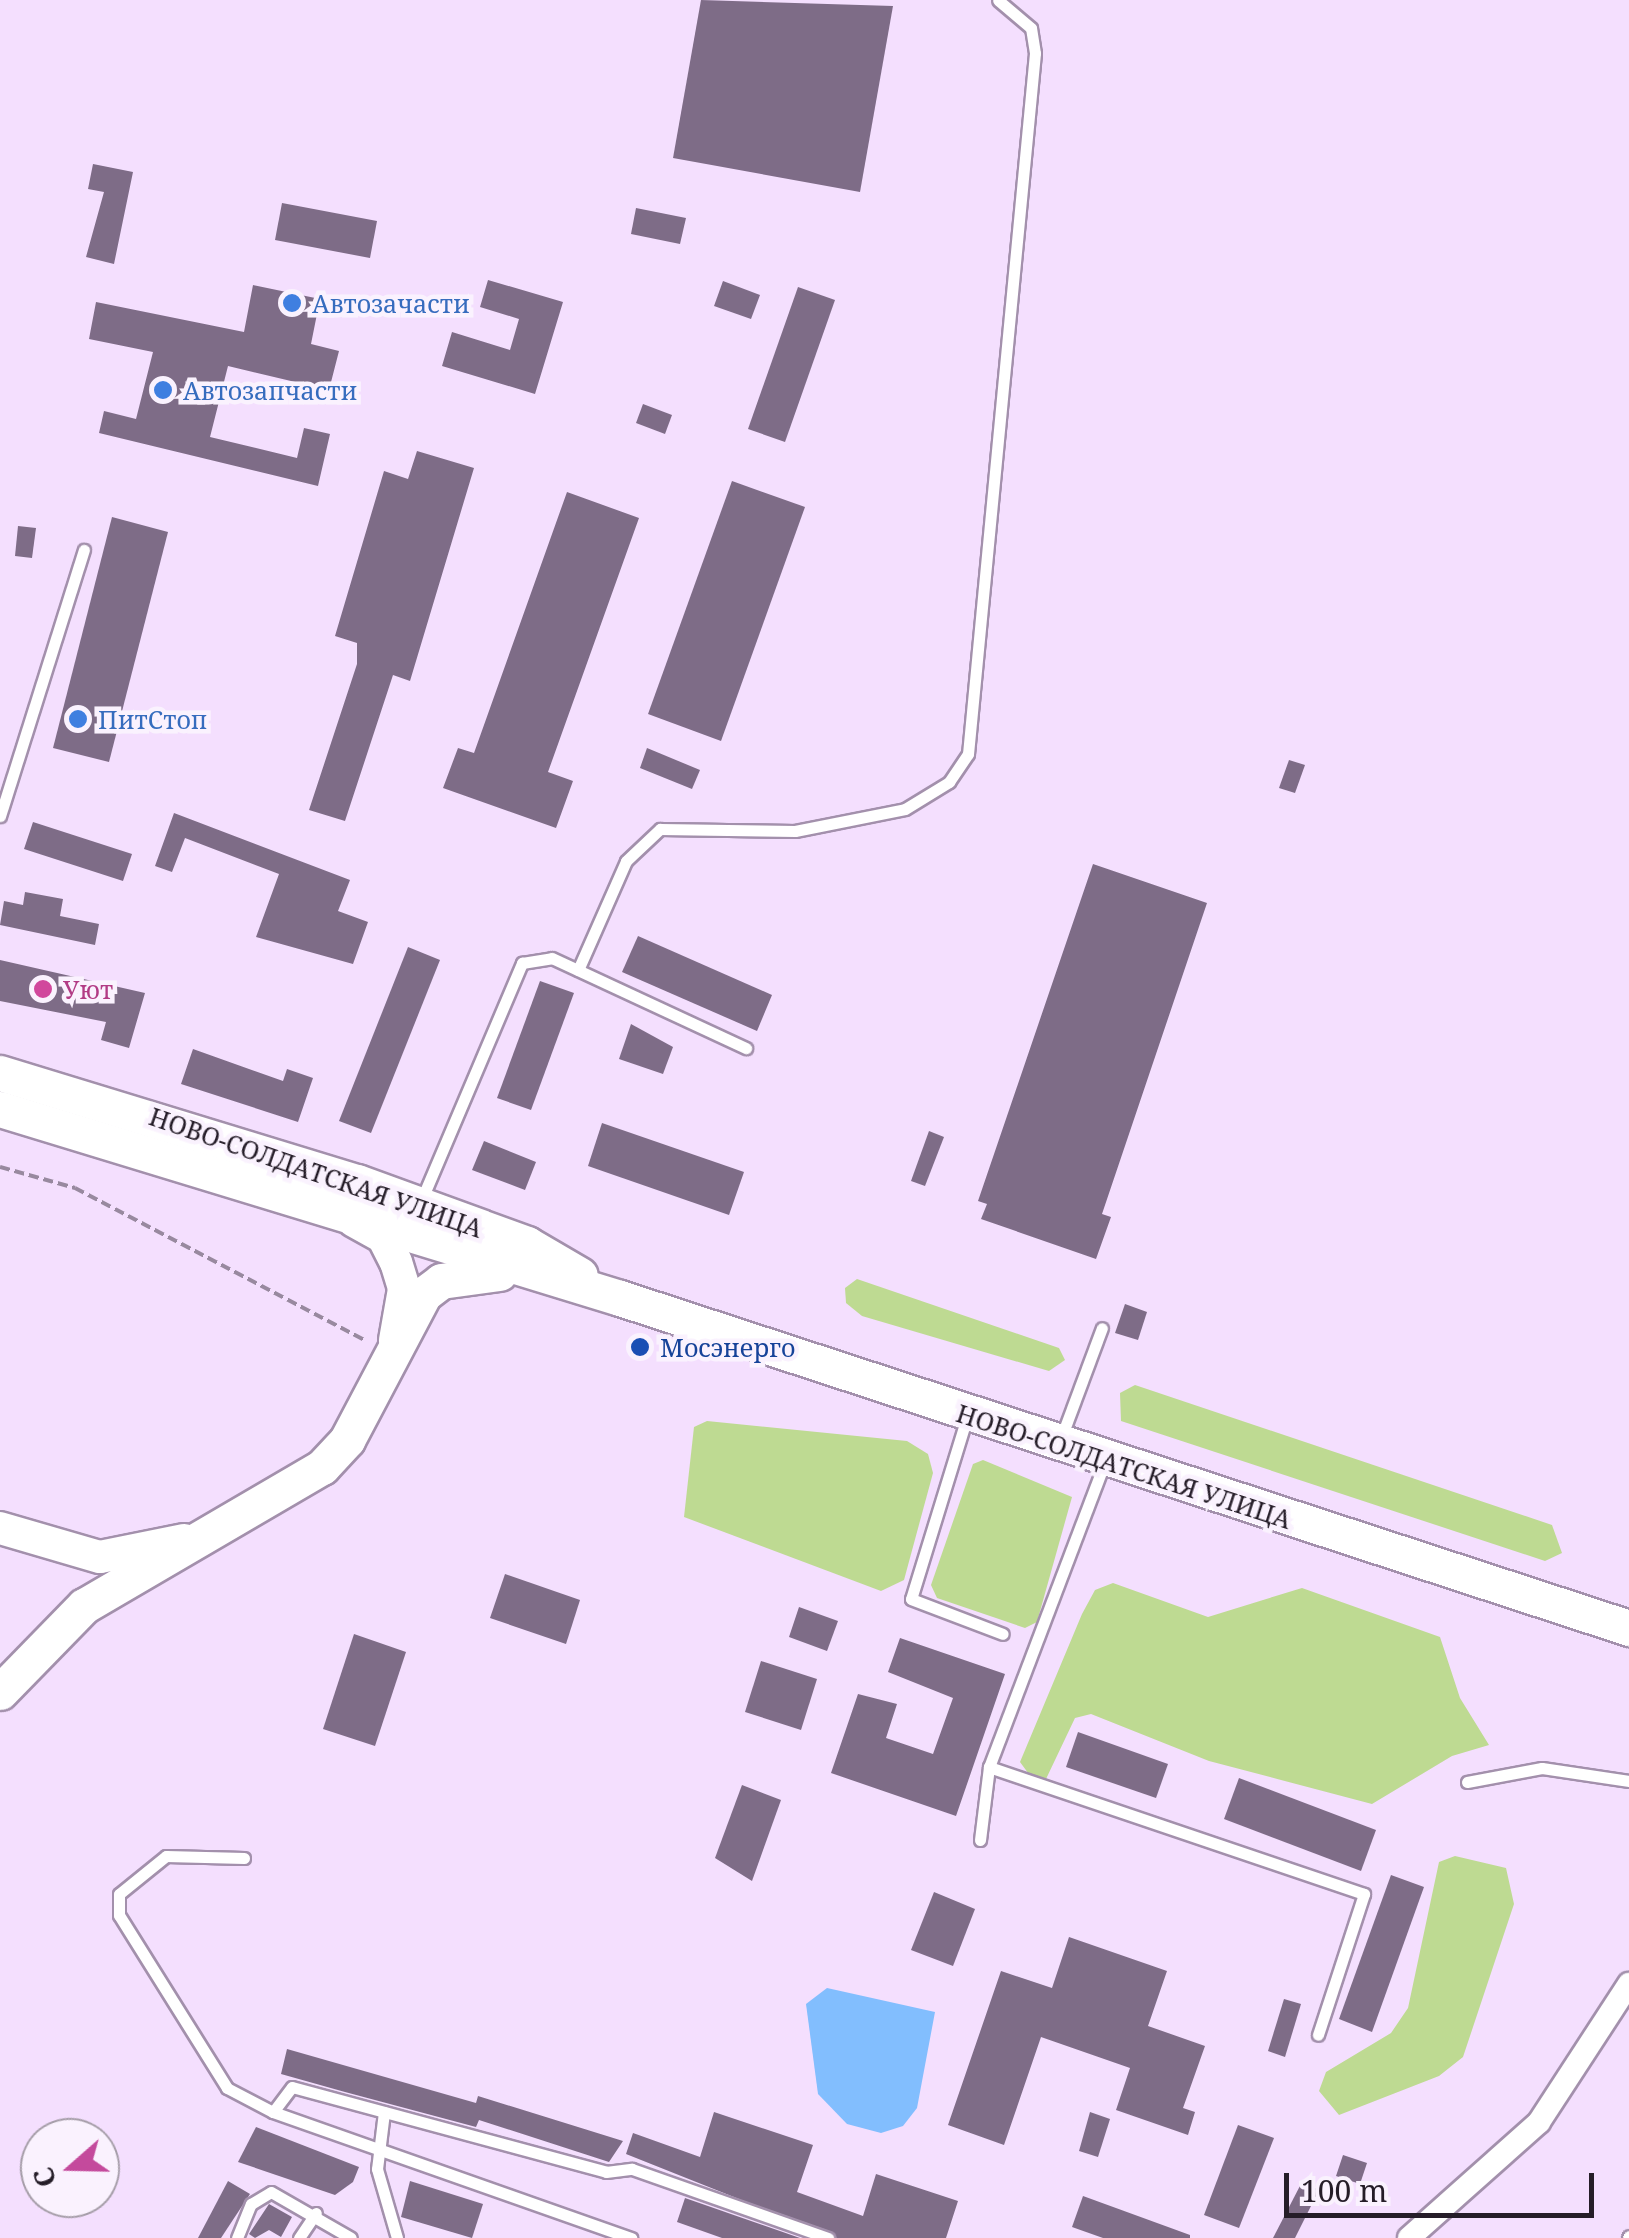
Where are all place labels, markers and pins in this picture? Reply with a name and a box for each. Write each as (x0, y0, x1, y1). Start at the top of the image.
place label: Автозачасти (312, 288, 470, 318)
marker: Автозачасти (281, 292, 303, 314)
place label: Автозапчасти (183, 375, 357, 405)
marker: Автозапчасти (152, 379, 174, 401)
place label: ПитСтоп (98, 704, 207, 734)
marker: ПитСтоп (67, 708, 89, 730)
place label: Уют (63, 974, 113, 1004)
marker: Уют (32, 978, 54, 1000)
place label: Мосэнерго (660, 1332, 795, 1362)
marker: Мосэнерго (629, 1336, 651, 1358)

